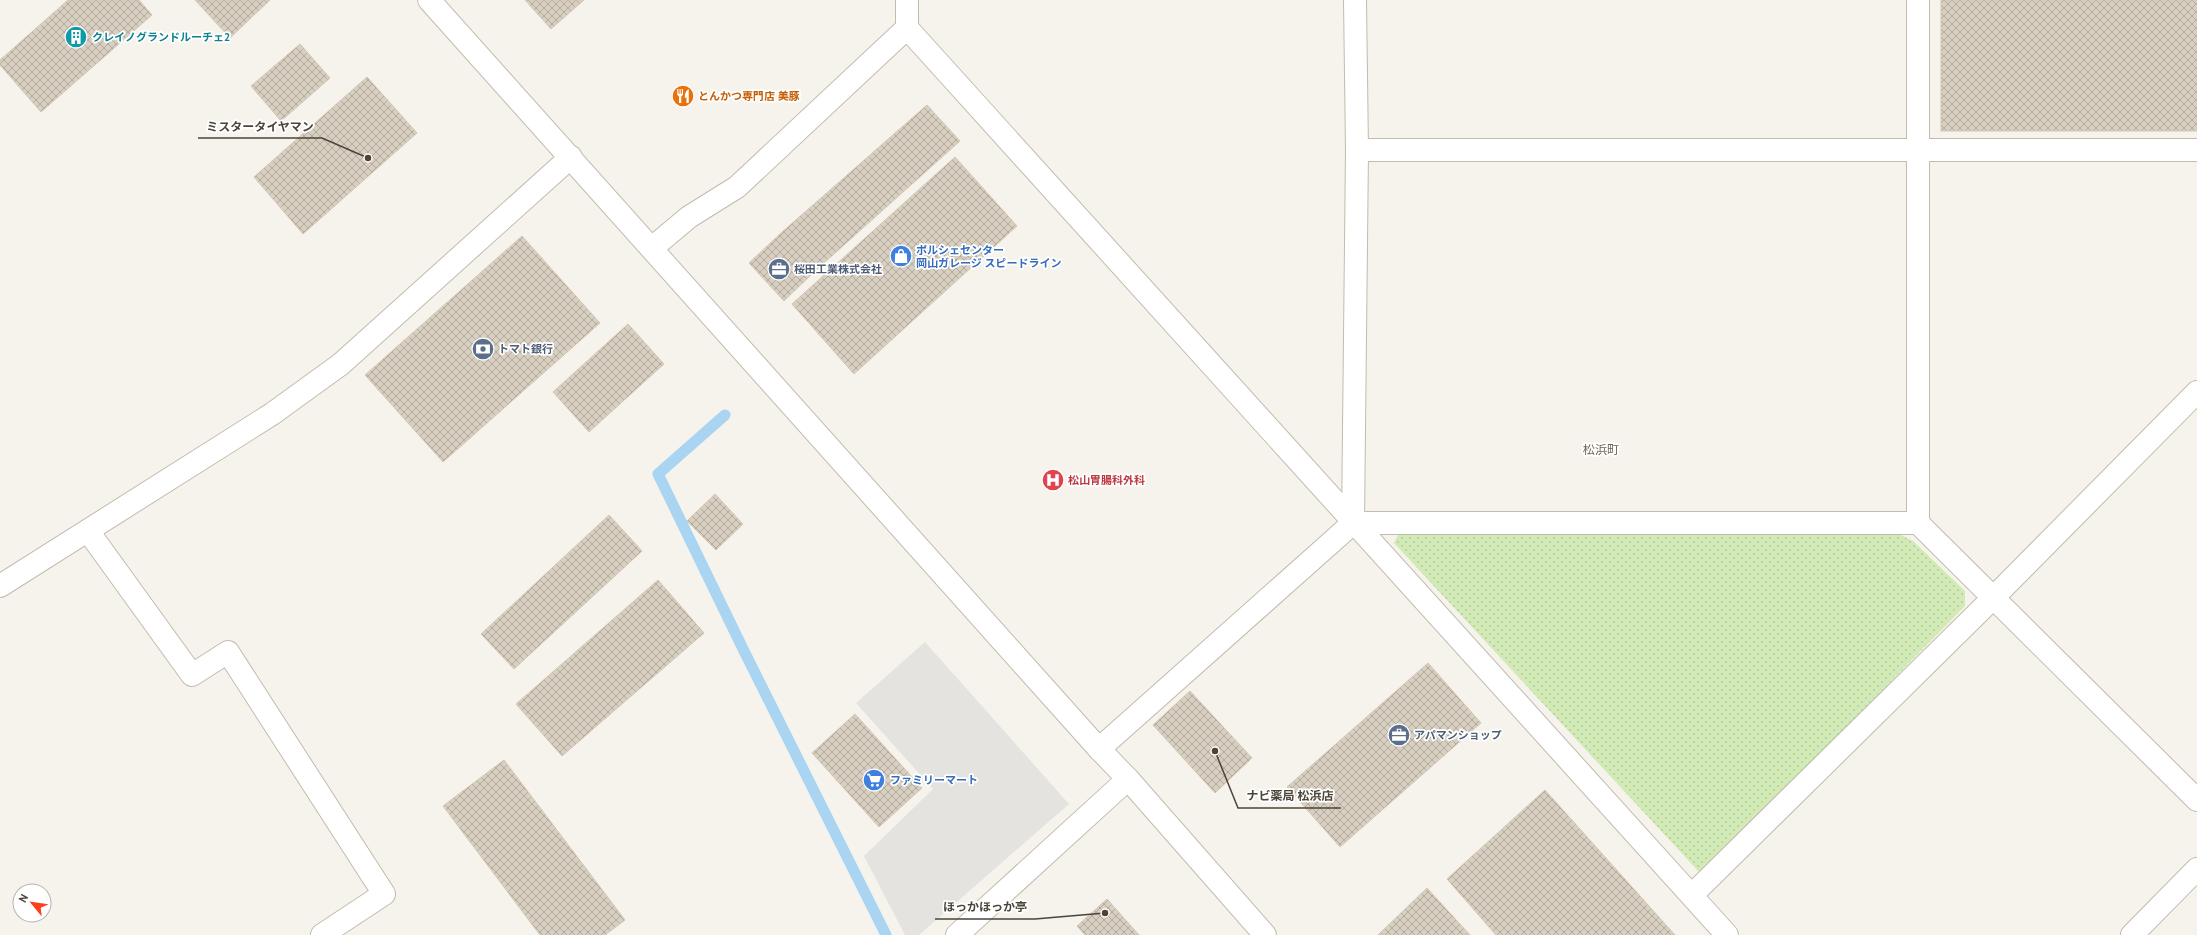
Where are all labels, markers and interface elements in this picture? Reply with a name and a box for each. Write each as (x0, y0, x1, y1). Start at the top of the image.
building icon: クレイノグランドルーチェ2 (63, 24, 89, 50)
place label: クレイノグランドルーチェ2 (92, 30, 230, 44)
restaurant icon: とんかつ専門店 美豚 (670, 83, 696, 109)
place label: とんかつ専門店 美豚 (698, 89, 800, 103)
callout: ミスタータイヤマン (198, 114, 322, 138)
text: ミスタータイヤマン (206, 119, 314, 134)
shop icon: ポルシェセンター 岡山ガレージ スピードライン (888, 243, 914, 269)
place label: ポルシェセンター 岡山ガレージ スピードライン (916, 243, 1062, 270)
office icon: 桜田工業株式会社 (766, 256, 792, 282)
place label: 桜田工業株式会社 (794, 262, 882, 276)
bank icon: トマト銀行 (470, 336, 496, 362)
place label: トマト銀行 (498, 342, 553, 356)
district label: 松浜町 (1583, 442, 1619, 457)
hospital icon: 松山胃腸科外科 (1040, 467, 1066, 493)
place label: 松山胃腸科外科 (1068, 473, 1145, 487)
office icon: アパマンショップ (1386, 722, 1412, 748)
place label: アパマンショップ (1414, 728, 1502, 742)
supermarket icon: ファミリーマート (861, 767, 887, 793)
place label: ファミリーマート (890, 773, 978, 787)
callout: ナビ薬局 松浜店 (1238, 784, 1341, 808)
text: ナビ薬局 松浜店 (1246, 788, 1334, 803)
north arrow (12, 883, 52, 923)
text: N (15, 892, 31, 905)
callout: ほっかほっか亭 (935, 895, 1035, 919)
text: ほっかほっか亭 (943, 899, 1027, 914)

